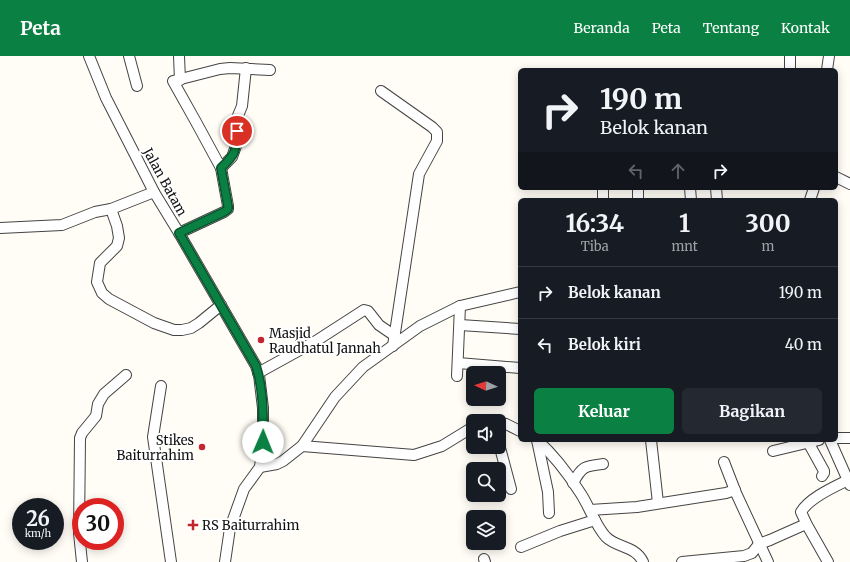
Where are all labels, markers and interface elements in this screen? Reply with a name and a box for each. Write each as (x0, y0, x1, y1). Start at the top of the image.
text: Peta (20, 16, 61, 40)
text: Beranda (574, 19, 630, 37)
text: Peta (652, 19, 681, 37)
text: Tentang (703, 19, 759, 37)
text: Kontak (781, 19, 830, 37)
text: 190 m (600, 81, 682, 117)
icon: right (534, 84, 586, 136)
pin (220, 114, 254, 148)
text: Belok kanan (600, 116, 708, 139)
icon: arrive (226, 120, 248, 142)
street label: Jalan Batam (139, 144, 191, 219)
icon: left (625, 160, 647, 182)
icon: ahead (667, 160, 689, 182)
icon: right (709, 160, 731, 182)
text: 16:34 (565, 208, 624, 239)
text: 1 (679, 208, 690, 239)
text: 300 (745, 208, 791, 239)
text: Tiba (581, 238, 609, 255)
text: mnt (671, 238, 698, 255)
text: m (761, 238, 774, 255)
icon: right (534, 282, 556, 304)
text: Belok kanan (568, 283, 661, 302)
text: 190 m (779, 283, 822, 302)
place label: Masjid Raudhatul Jannah (269, 325, 381, 357)
icon: left (534, 334, 556, 356)
marker: Masjid Raudhatul Jannah (256, 335, 266, 345)
text: Belok kiri (568, 335, 641, 354)
text: 40 m (785, 335, 822, 354)
north arrow (466, 366, 506, 406)
map controls (466, 366, 506, 550)
button: Keluar (534, 388, 674, 434)
button: Bagikan (682, 388, 822, 434)
button: sound (466, 414, 506, 454)
position arrow (242, 421, 284, 463)
place label: Stikes Baiturrahim (117, 432, 194, 464)
marker: Stikes Baiturrahim (197, 442, 207, 452)
button: search (466, 462, 506, 502)
speed limit sign: 30 (72, 498, 124, 550)
text: 26 (26, 506, 50, 531)
button: layers (466, 510, 506, 550)
place label: RS Baiturrahim (202, 517, 299, 534)
marker: RS Baiturrahim (187, 519, 199, 531)
text: km/h (25, 527, 51, 540)

